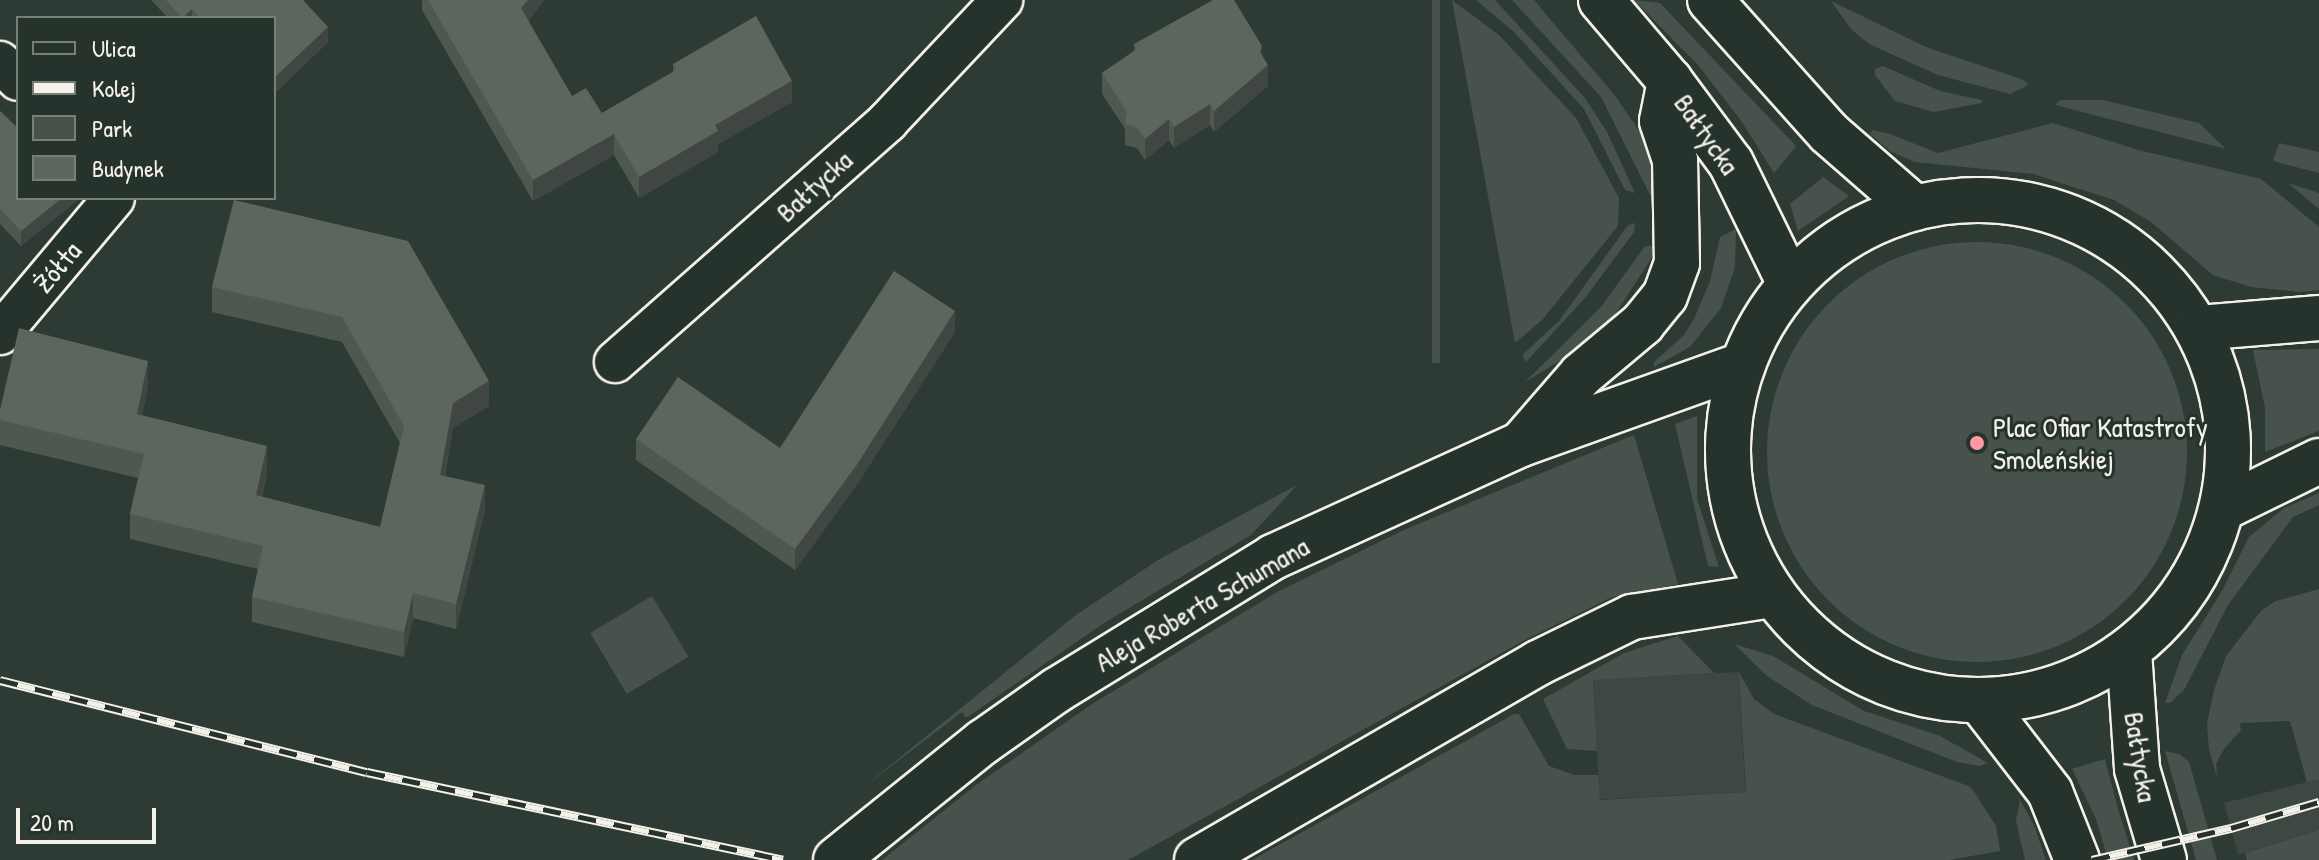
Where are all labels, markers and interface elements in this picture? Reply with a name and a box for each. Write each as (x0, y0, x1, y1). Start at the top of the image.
legend (16, 16, 276, 200)
text: Ulica (92, 32, 136, 64)
text: Kolej (92, 72, 136, 104)
street label: Bałtycka (1667, 87, 1747, 181)
text: Park (92, 112, 132, 144)
street label: Bałtycka (769, 143, 859, 229)
text: Budynek (92, 152, 164, 184)
street label: Żółta (26, 234, 88, 300)
place label: Plac Ofiar Katastrofy Smoleńskiej (1993, 410, 2208, 476)
marker: Plac Ofiar Katastrofy Smoleńskiej (1968, 434, 1986, 452)
street label: Aleja Roberta Schumana (1089, 529, 1315, 679)
street label: Bałtycka (2117, 710, 2165, 804)
scale bar (20, 792, 160, 842)
text: 20 m (30, 806, 74, 838)

